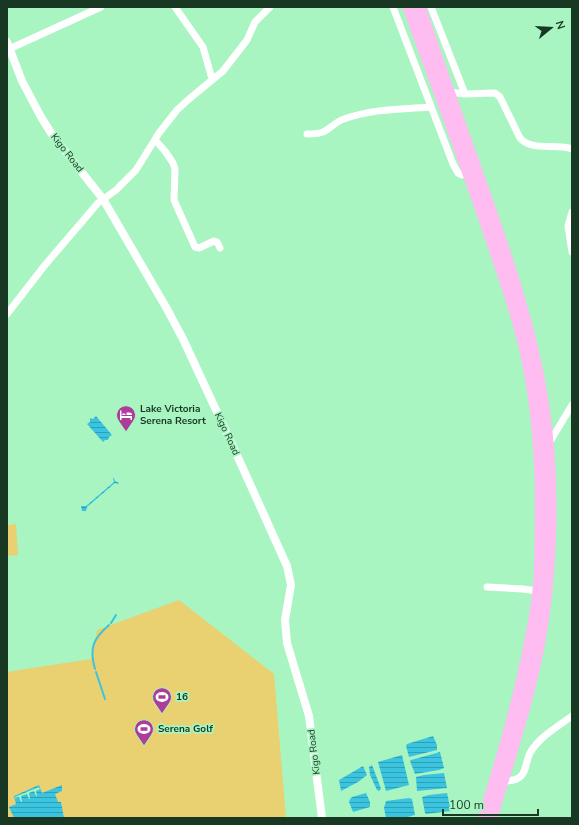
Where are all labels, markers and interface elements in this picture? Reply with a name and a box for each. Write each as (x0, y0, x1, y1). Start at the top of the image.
north arrow (531, 8, 571, 48)
text: N (552, 19, 568, 31)
street label: Kigo Road (47, 131, 87, 175)
place label: Lake Victoria Serena Resort (140, 402, 206, 428)
hotel icon: Lake Victoria Serena Resort (115, 404, 137, 432)
street label: Kigo Road (211, 410, 243, 458)
sports icon: 16 (151, 686, 173, 714)
place label: 16 (176, 690, 188, 704)
sports icon: Serena Golf (133, 718, 155, 746)
place label: Serena Golf (158, 722, 213, 736)
street label: Kigo Road (304, 728, 324, 776)
scale bar (443, 791, 538, 817)
text: 100 m (449, 797, 484, 813)

